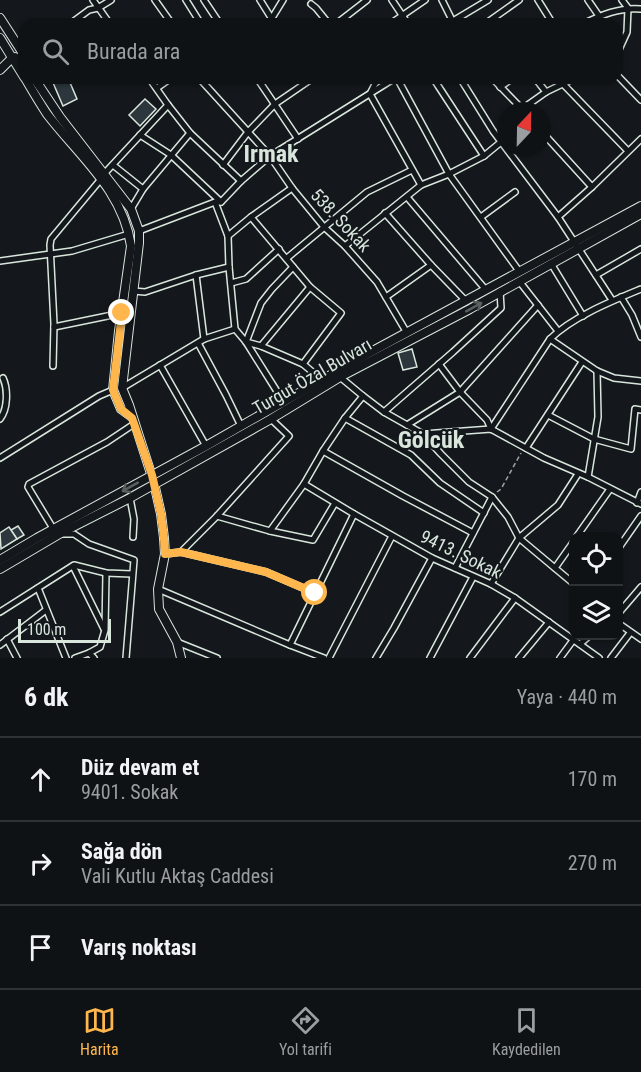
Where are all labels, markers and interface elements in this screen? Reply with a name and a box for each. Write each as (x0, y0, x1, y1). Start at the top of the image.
search box (18, 18, 623, 84)
icon: search (39, 35, 72, 68)
text: Burada ara (87, 39, 180, 64)
north arrow (497, 102, 551, 156)
district label: Irmak (243, 140, 299, 168)
street label: 538. Sokak (306, 184, 376, 256)
route end (108, 299, 134, 325)
one-way arrow (464, 301, 482, 312)
street label: Turgut Özal Bulvarı (249, 333, 375, 419)
district label: Gölcük (398, 426, 465, 454)
one-way arrow (122, 481, 139, 493)
street label: 9413. Sokak (417, 525, 505, 583)
map controls (569, 532, 623, 640)
button: locate (569, 532, 623, 586)
route start (301, 579, 327, 605)
button: layers (569, 586, 623, 640)
scale bar (18, 616, 111, 644)
text: 100 m (27, 620, 66, 639)
text: 6 dk (24, 682, 68, 712)
text: Yaya · 440 m (517, 685, 617, 709)
text: Düz devam et (81, 755, 199, 780)
icon: ahead (24, 763, 57, 796)
text: 170 m (568, 767, 617, 791)
text: 9401. Sokak (81, 780, 178, 804)
text: Sağa dön (81, 839, 162, 864)
icon: right (24, 847, 57, 880)
text: 270 m (568, 851, 617, 875)
text: Vali Kutlu Aktaş Caddesi (81, 864, 274, 888)
icon: arrive (24, 931, 57, 964)
text: Varış noktası (81, 935, 197, 960)
tab: Harita (80, 1004, 119, 1059)
tab: Yol tarifi (279, 1004, 332, 1059)
tab: Kaydedilen (492, 1004, 561, 1059)

